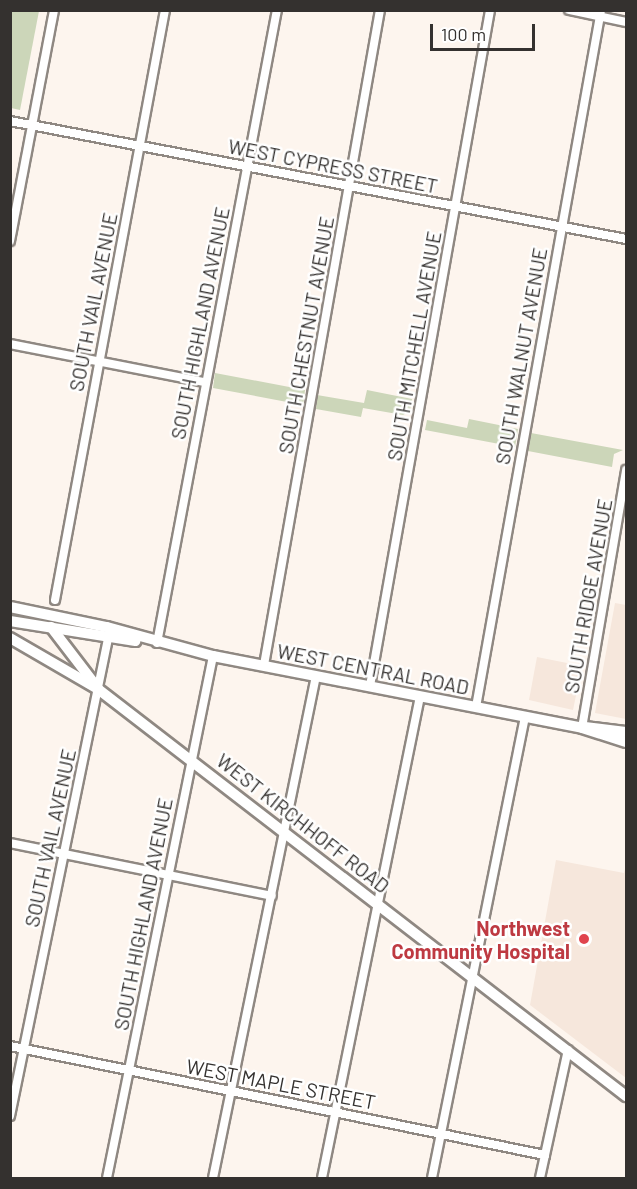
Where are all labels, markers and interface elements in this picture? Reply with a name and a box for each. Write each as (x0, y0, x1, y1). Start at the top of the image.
scale bar (433, 12, 538, 50)
text: 100 m (441, 23, 486, 45)
street label: WEST CYPRESS STREET (226, 134, 440, 198)
street label: SOUTH HIGHLAND AVENUE (166, 205, 234, 441)
street label: SOUTH VAIL AVENUE (64, 211, 122, 393)
street label: SOUTH CHESTNUT AVENUE (273, 214, 339, 456)
street label: SOUTH MITCHELL AVENUE (382, 229, 446, 463)
street label: SOUTH WALNUT AVENUE (490, 246, 552, 466)
street label: SOUTH RIDGE AVENUE (559, 497, 617, 695)
street label: WEST CENTRAL ROAD (275, 639, 471, 699)
street label: SOUTH VAIL AVENUE (19, 747, 81, 929)
street label: WEST KIRCHHOFF ROAD (212, 748, 394, 898)
street label: SOUTH HIGHLAND AVENUE (109, 796, 177, 1032)
place label: Northwest Community Hospital (391, 916, 570, 963)
marker: Northwest Community Hospital (575, 930, 593, 948)
street label: WEST MAPLE STREET (184, 1054, 378, 1114)

